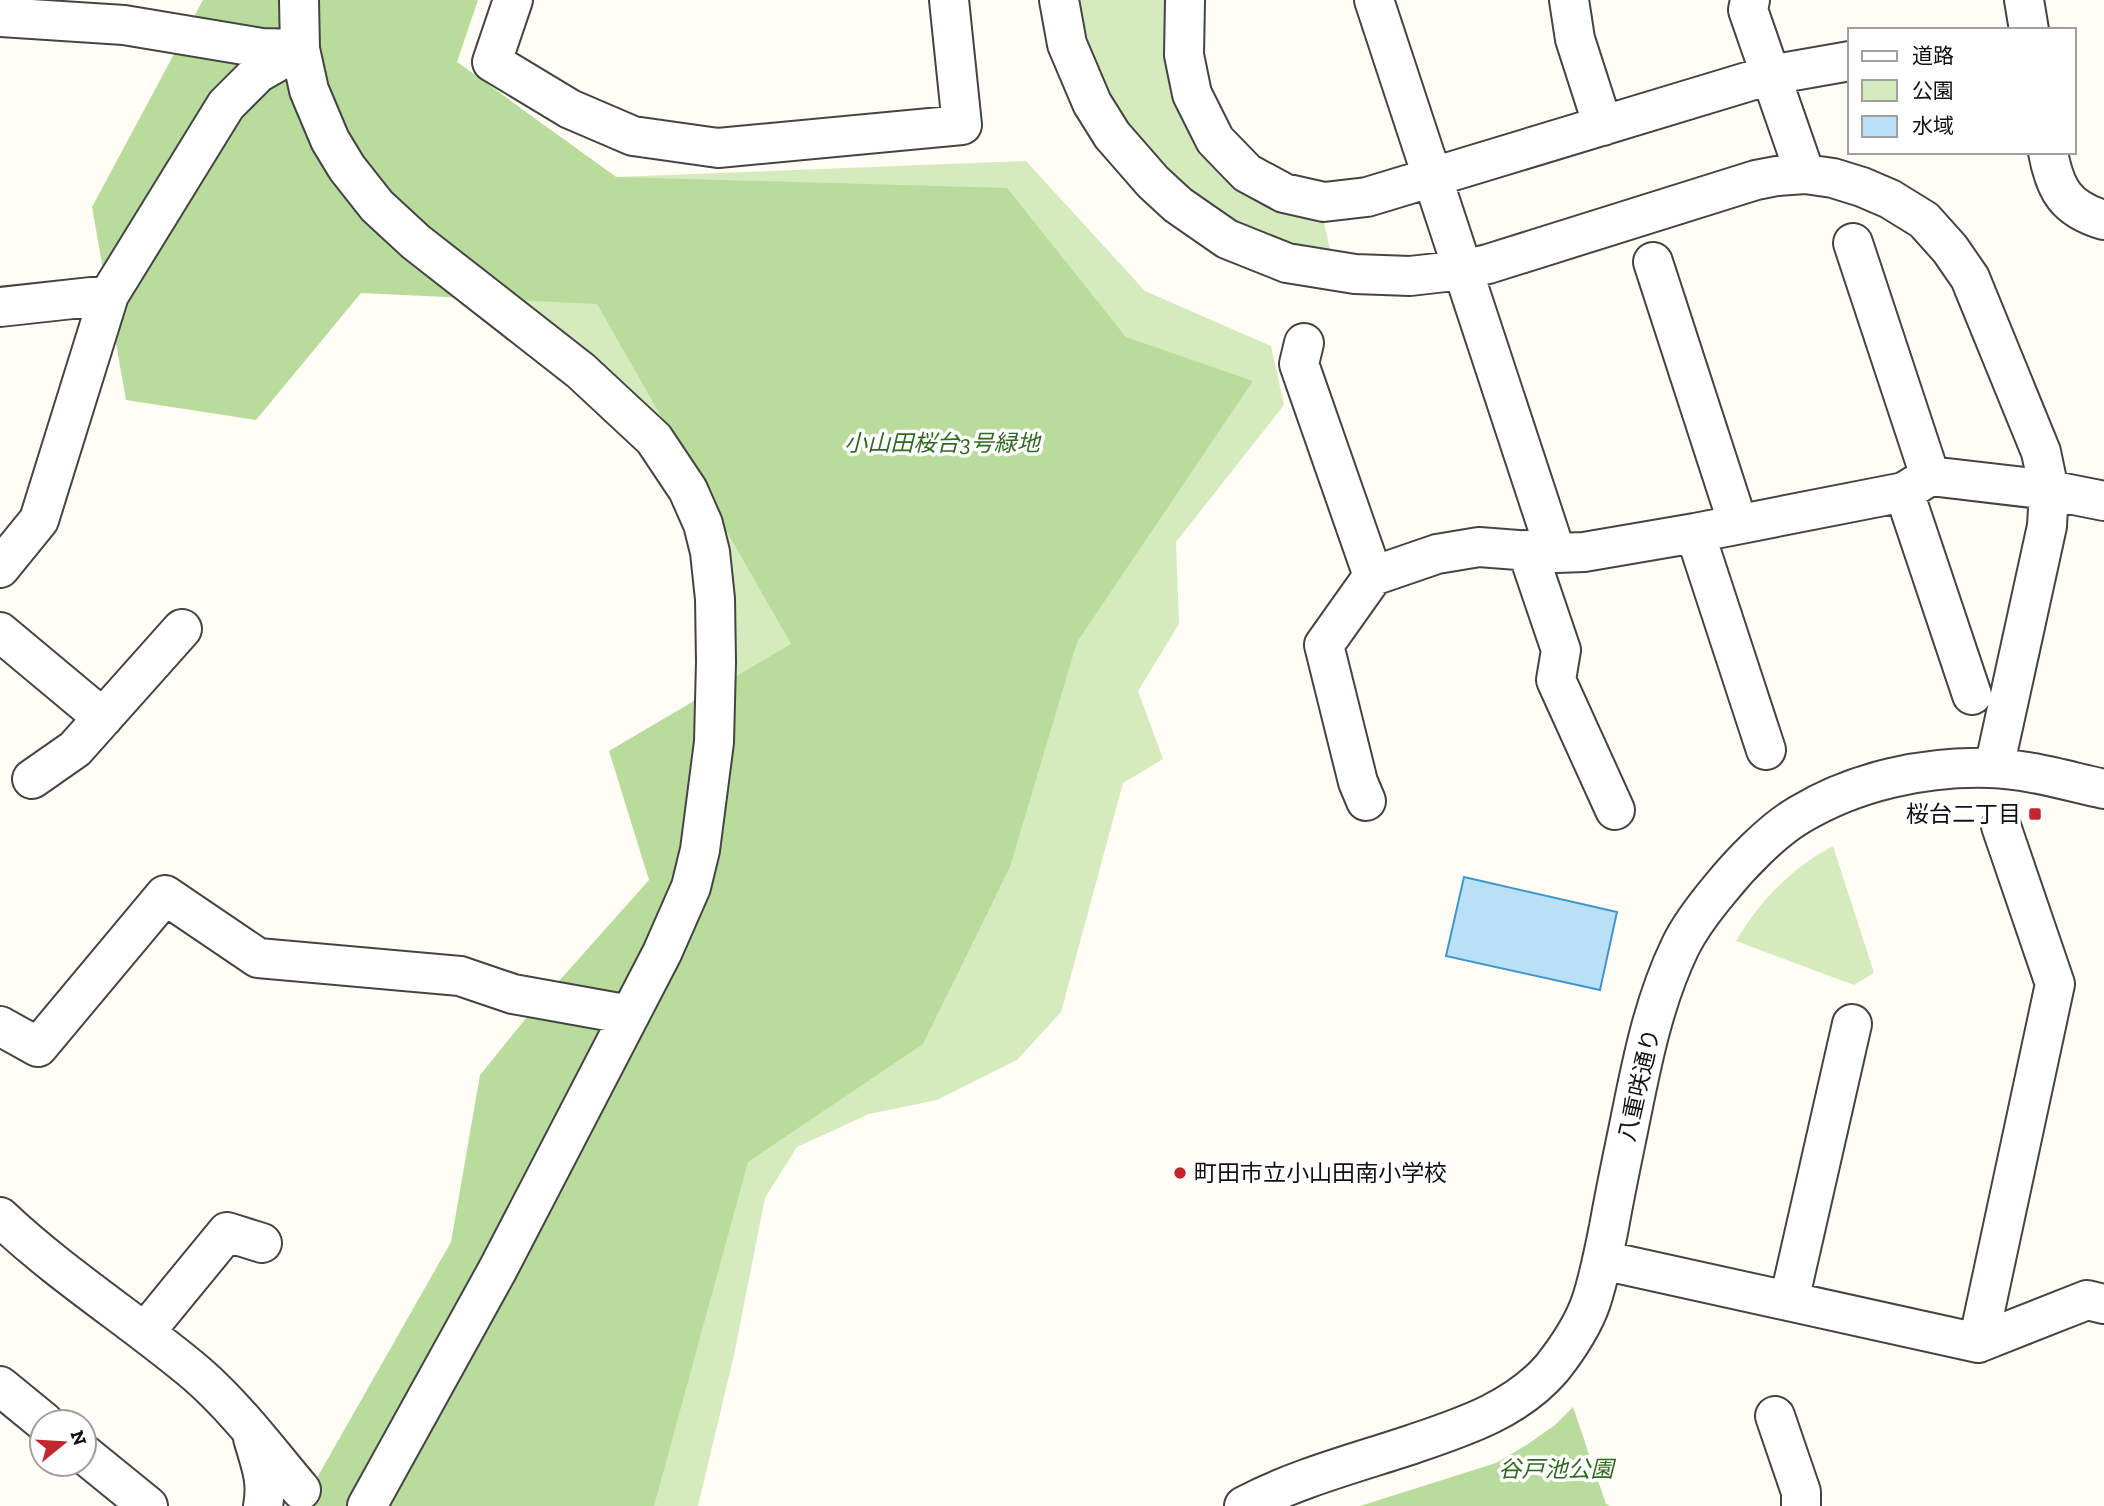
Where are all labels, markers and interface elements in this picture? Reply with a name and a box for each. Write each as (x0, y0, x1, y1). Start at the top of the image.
legend (1848, 28, 2076, 154)
text: 道路 (1912, 43, 1954, 68)
text: 公園 (1912, 78, 1954, 103)
text: 水域 (1912, 113, 1954, 138)
park label: 小山田桜台3号緑地 (844, 429, 1042, 457)
place label: 桜台二丁目 (1906, 800, 2021, 828)
marker: 桜台二丁目 (2027, 806, 2043, 822)
street label: 八重咲通り (1612, 1026, 1666, 1144)
place label: 町田市立小山田南小学校 (1194, 1159, 1447, 1187)
marker: 町田市立小山田南小学校 (1172, 1165, 1188, 1181)
north arrow (28, 1408, 98, 1478)
text: N (66, 1427, 92, 1448)
park label: 谷戸池公園 (1499, 1455, 1617, 1483)

